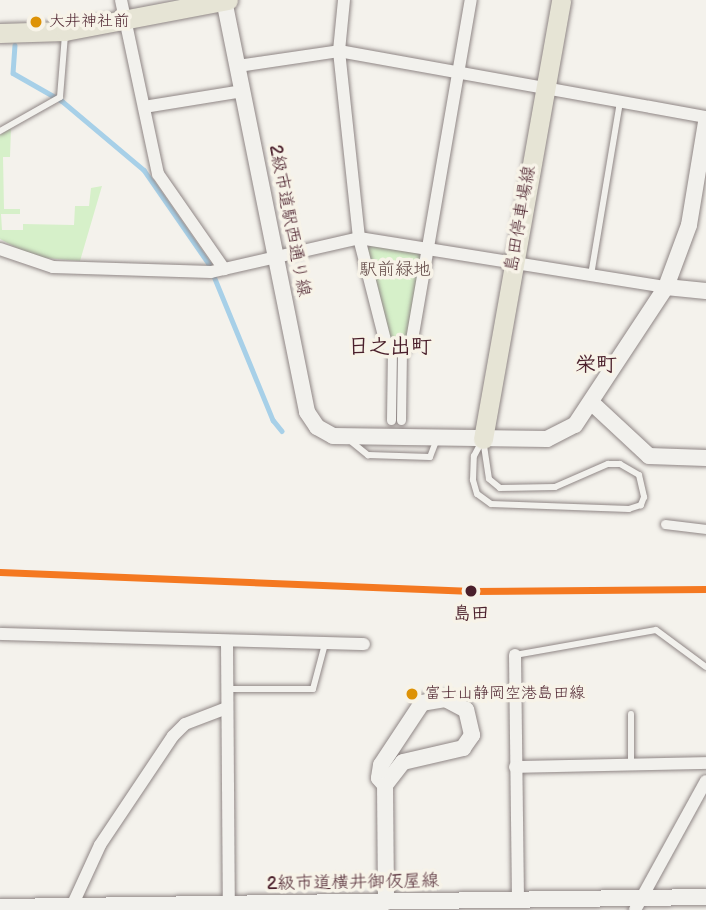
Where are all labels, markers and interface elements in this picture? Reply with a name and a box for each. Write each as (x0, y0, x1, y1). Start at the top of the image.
place label: 大井神社前 (49, 12, 129, 32)
marker: 大井神社前 (29, 15, 43, 29)
street label: 2級市道駅西通り線 (264, 143, 314, 299)
street label: 島田停車場線 (501, 164, 541, 274)
park label: 駅前緑地 (359, 259, 431, 281)
district label: 日之出町 (348, 334, 432, 360)
district label: 栄町 (575, 352, 617, 378)
marker: 島田 (461, 581, 481, 601)
place label: 島田 (453, 603, 489, 625)
place label: 富士山静岡空港島田線 (425, 684, 585, 704)
marker: 富士山静岡空港島田線 (405, 687, 419, 701)
street label: 2級市道横井御仮屋線 (267, 871, 439, 895)

